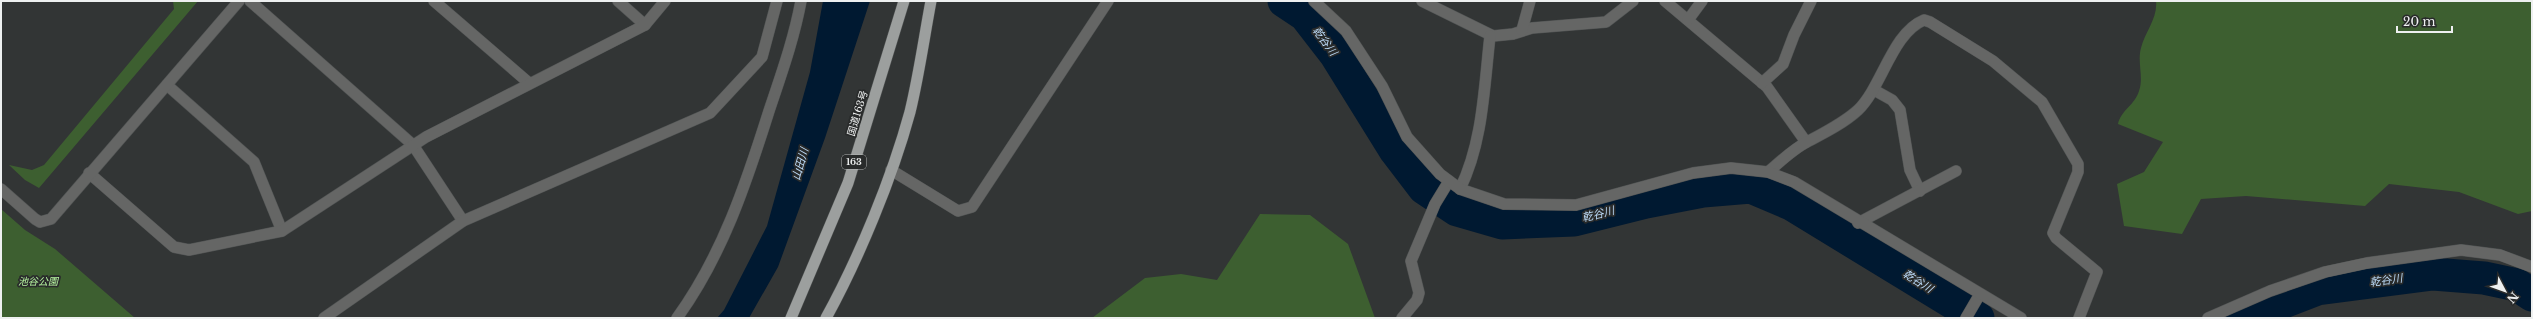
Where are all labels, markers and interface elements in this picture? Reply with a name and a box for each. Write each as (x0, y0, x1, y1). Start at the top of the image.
scale bar (2397, 8, 2452, 34)
text: 20 m (2403, 14, 2435, 29)
water label: 乾谷川 (1309, 24, 1341, 59)
street label: 国道163号 (844, 89, 871, 138)
water label: 山田川 (789, 145, 812, 182)
road number: 163 (842, 155, 866, 169)
water label: 乾谷川 (1580, 203, 1617, 225)
water label: 乾谷川 (1900, 266, 1937, 296)
water label: 乾谷川 (2369, 271, 2404, 289)
north arrow (2485, 271, 2525, 311)
park label: 池谷公園 (18, 275, 60, 288)
text: N (2503, 289, 2521, 307)

